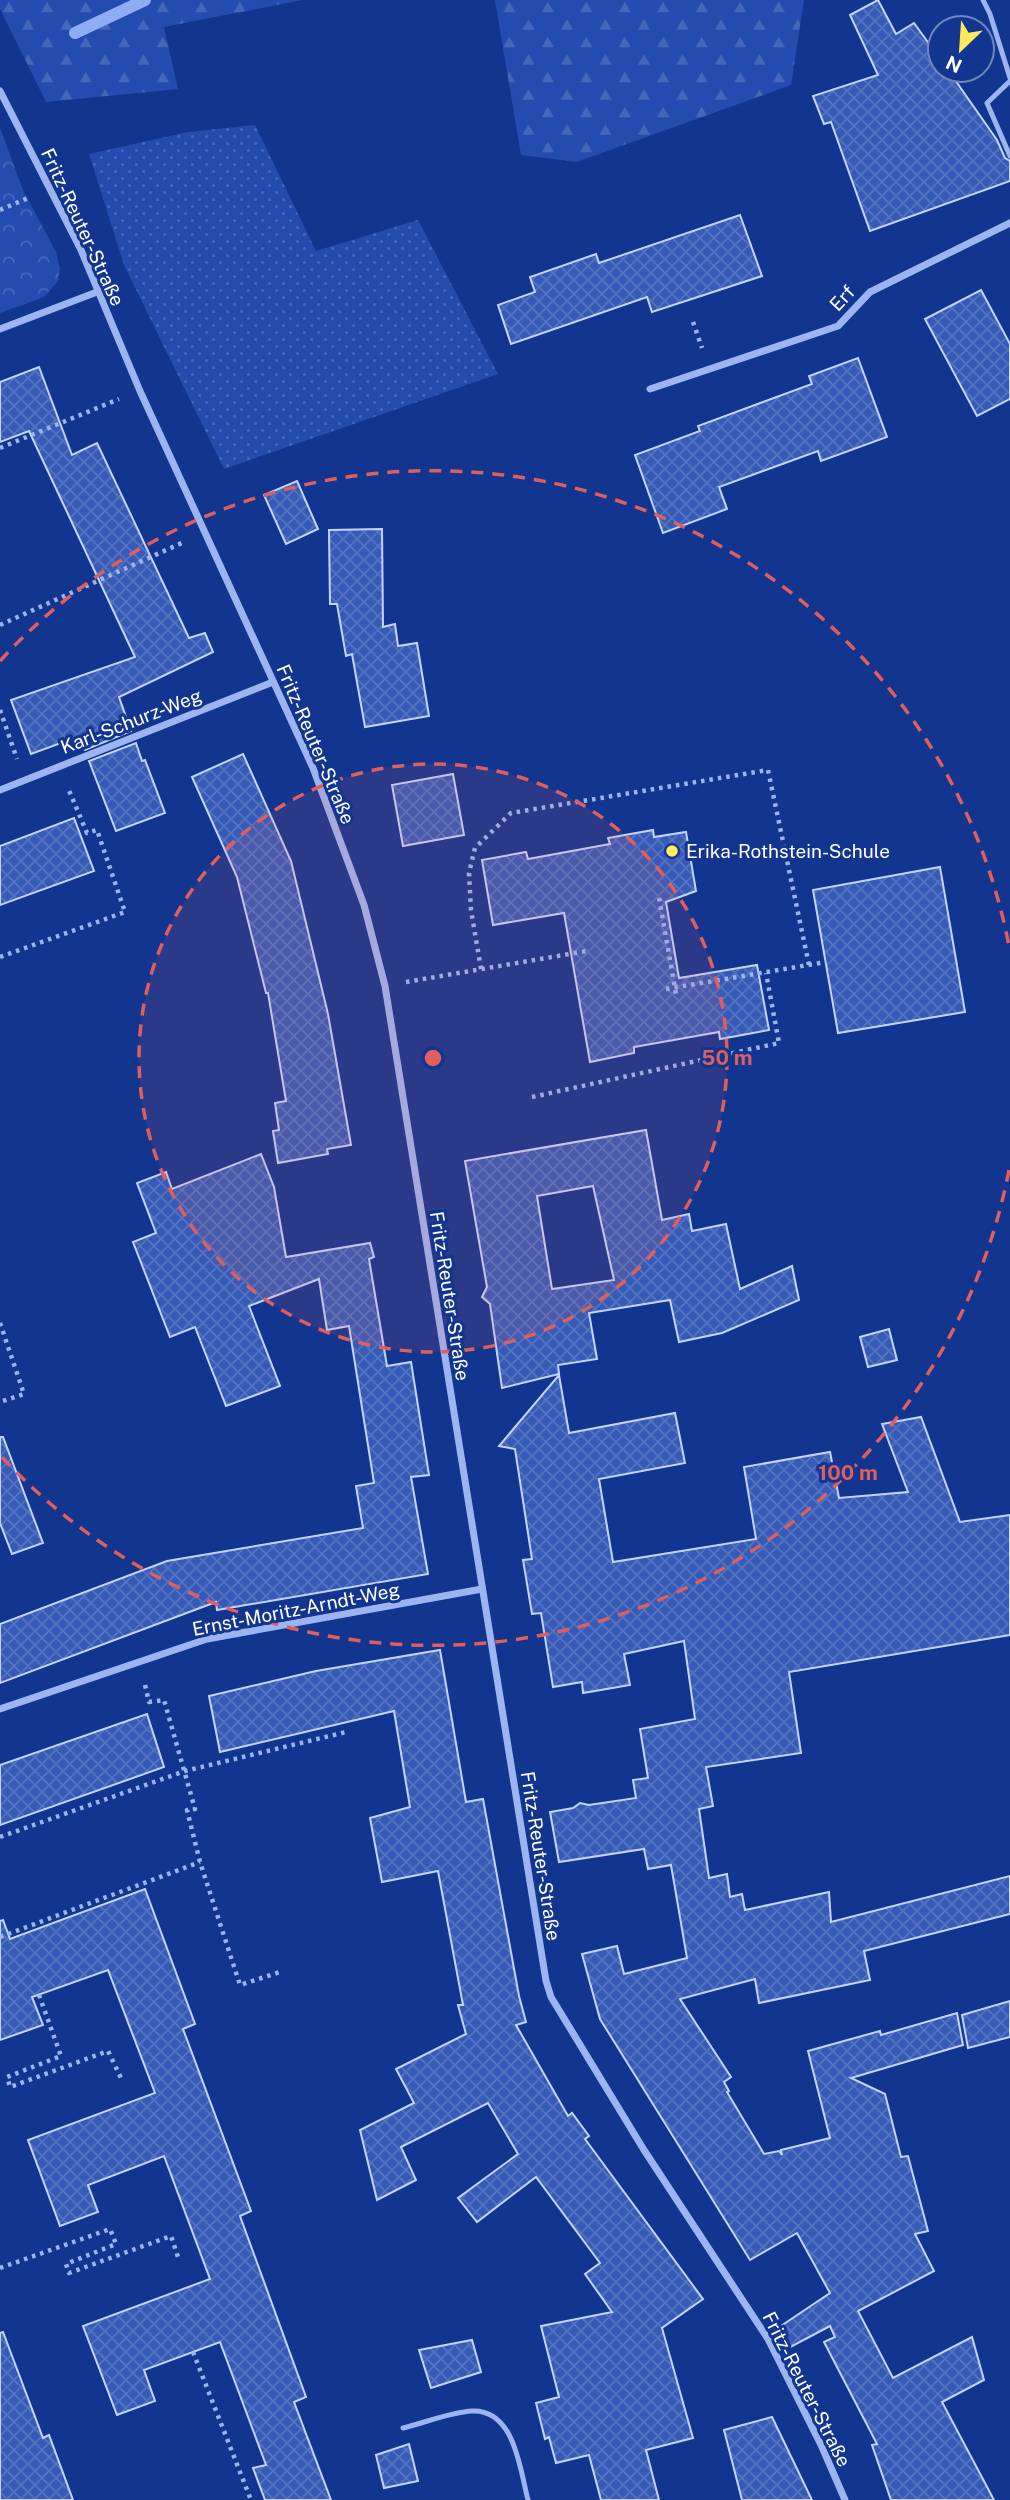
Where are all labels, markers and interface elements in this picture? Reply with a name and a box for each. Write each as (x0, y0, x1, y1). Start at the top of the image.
north arrow (926, 14, 996, 84)
text: N (942, 51, 965, 78)
street label: Fritz-Reuter-Straße (37, 145, 129, 309)
street label: Erf (825, 281, 859, 315)
street label: Fritz-Reuter-Straße (272, 661, 360, 827)
street label: Karl-Schurz-Weg (57, 684, 205, 758)
place label: Erika-Rothstein-Schule (686, 840, 890, 862)
marker: Erika-Rothstein-Schule (664, 843, 680, 859)
text: 50 m (701, 1045, 753, 1070)
centre of rings (421, 1046, 445, 1070)
street label: Fritz-Reuter-Straße (426, 1210, 474, 1382)
text: 100 m (818, 1460, 878, 1485)
street label: Ernst-Moritz-Arndt-Weg (190, 1578, 402, 1640)
street label: Fritz-Reuter-Straße (517, 1770, 565, 1942)
street label: Fritz-Reuter-Straße (758, 2308, 856, 2470)

